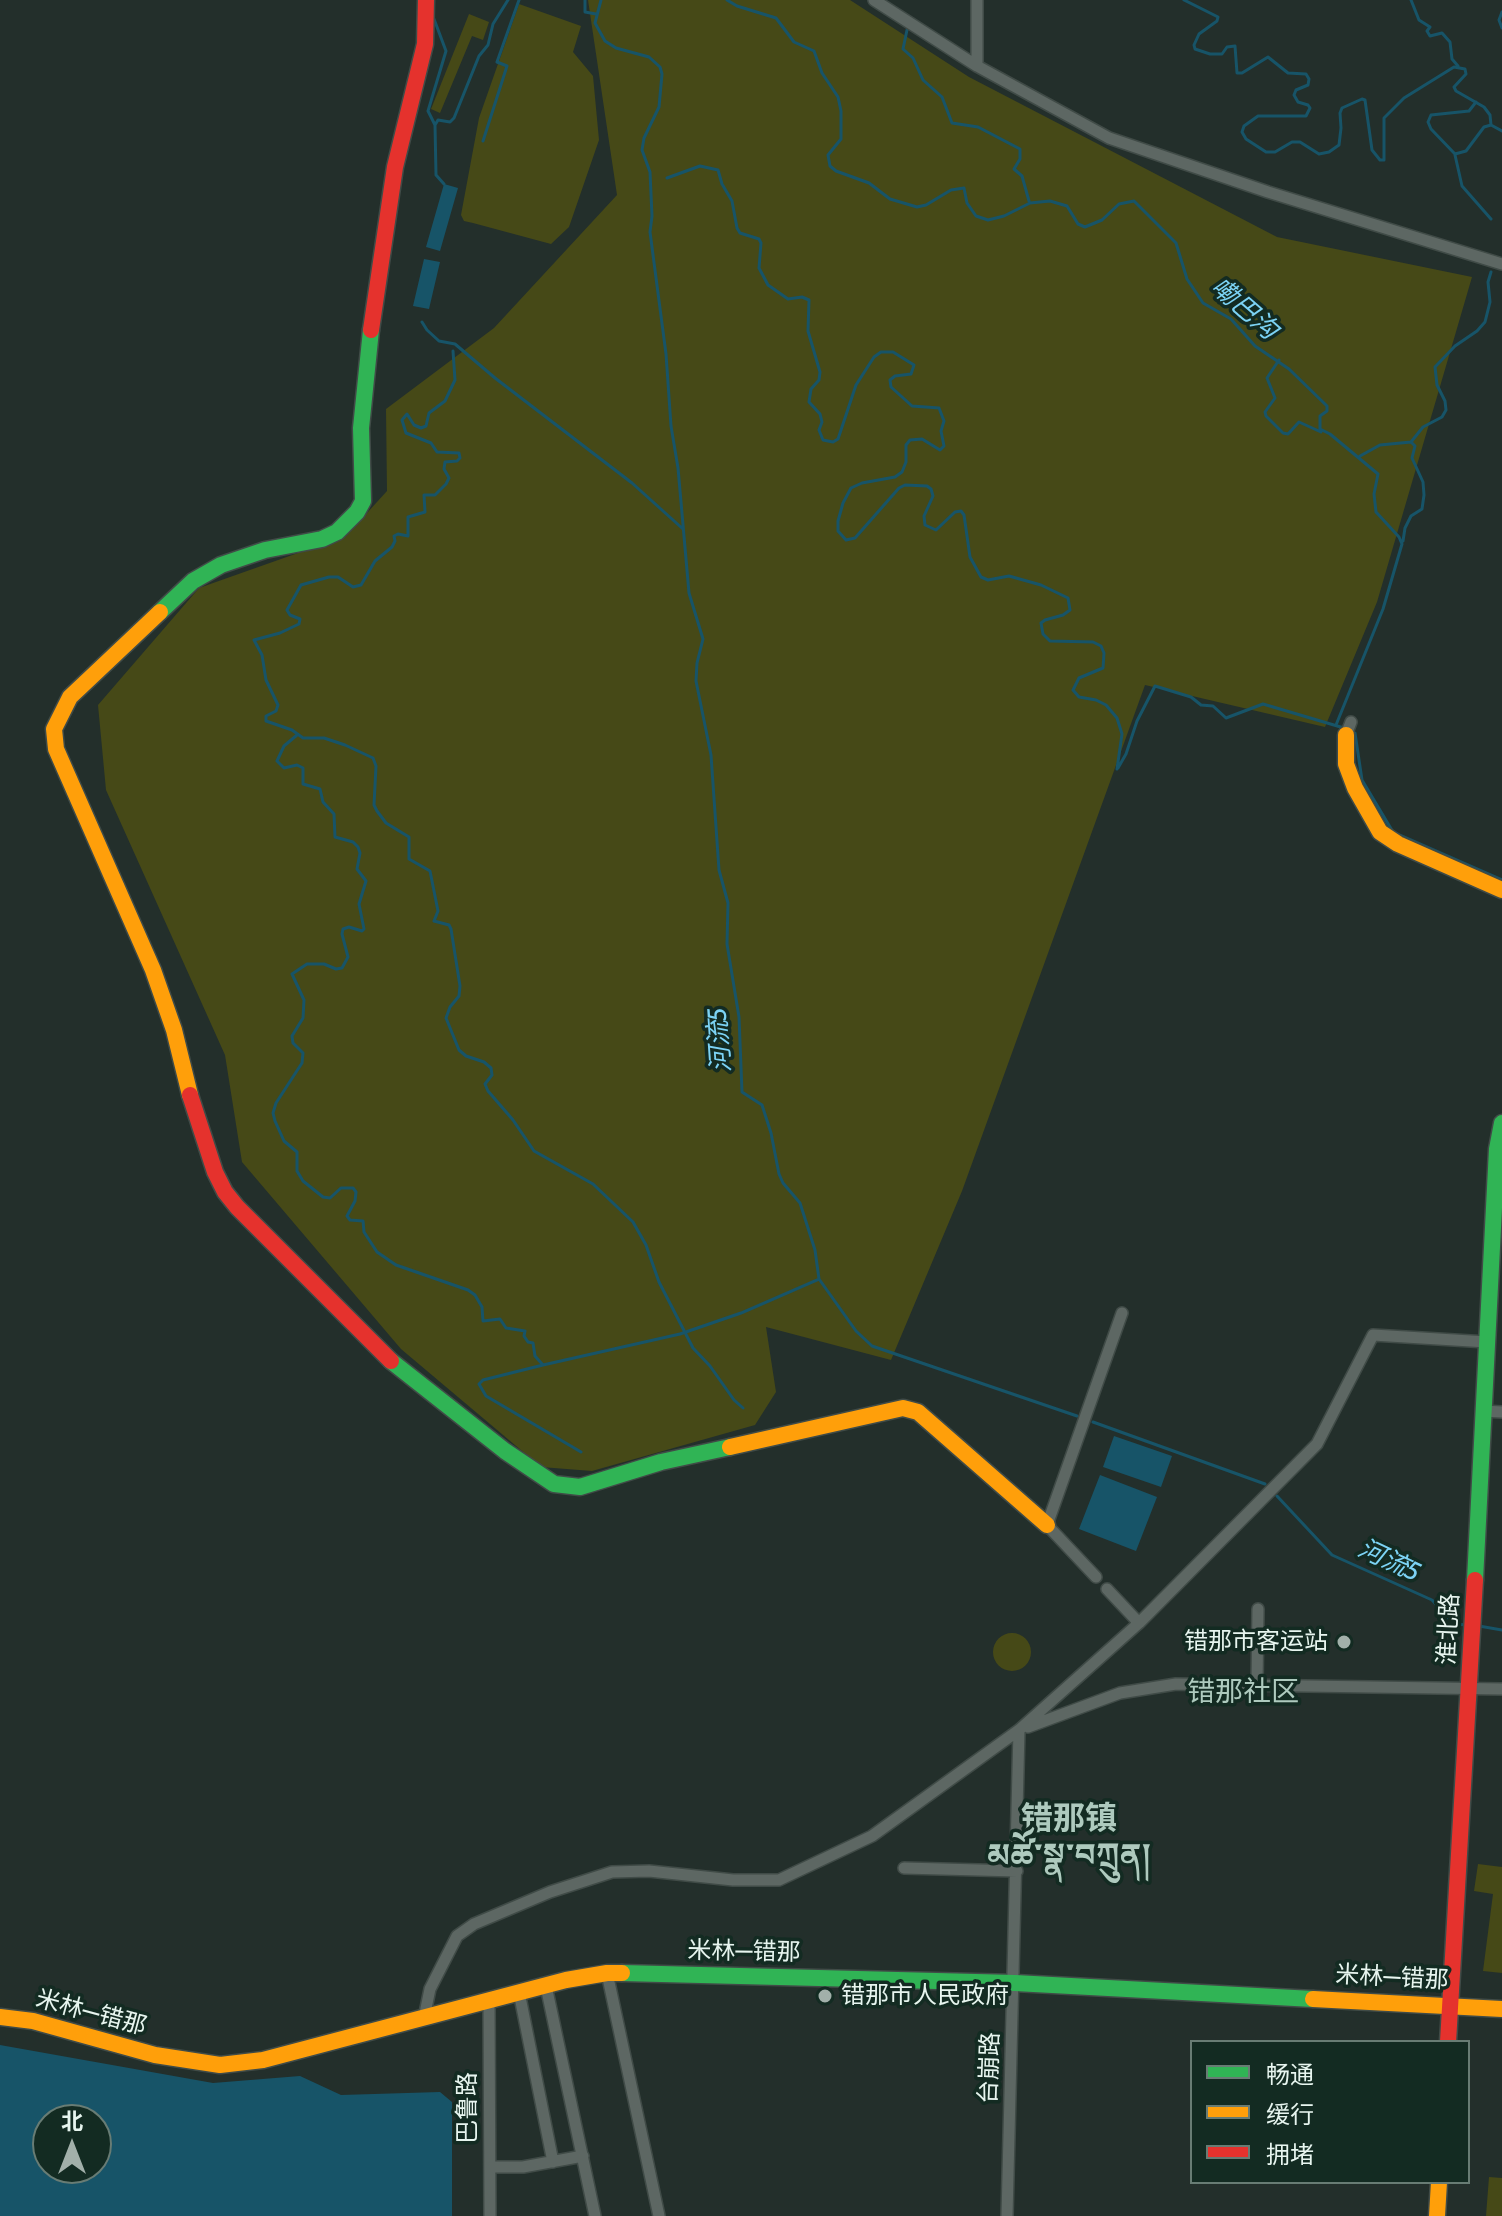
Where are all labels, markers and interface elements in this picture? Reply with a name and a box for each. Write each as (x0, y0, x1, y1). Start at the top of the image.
water label: 嘞巴沟 (1204, 272, 1284, 346)
water label: 河流5 (702, 1006, 738, 1074)
water label: 河流5 (1353, 1533, 1425, 1589)
street label: 淮北路 (1433, 1592, 1465, 1666)
place label: 错那市客运站 (1184, 1628, 1328, 1656)
marker: 错那市客运站 (1335, 1633, 1353, 1651)
district label: 错那社区 (1187, 1676, 1299, 1710)
district label: 错那镇 མཚོ་སྣ་བཀྲུན། (987, 1801, 1151, 1876)
street label: 米林—错那 (687, 1937, 801, 1967)
street label: 米林—错那 (1335, 1961, 1449, 1995)
place label: 错那市人民政府 (841, 1982, 1009, 2010)
street label: 米林—错那 (33, 1984, 149, 2042)
marker: 错那市人民政府 (816, 1987, 834, 2005)
street label: 台崩路 (974, 2032, 1006, 2104)
legend (1190, 2040, 1470, 2184)
text: 畅通 (1266, 2060, 1314, 2089)
street label: 巴鲁路 (454, 2072, 482, 2144)
text: 缓行 (1266, 2100, 1314, 2129)
north arrow (32, 2104, 112, 2184)
text: 北 (61, 2108, 83, 2135)
text: 拥堵 (1266, 2140, 1314, 2169)

